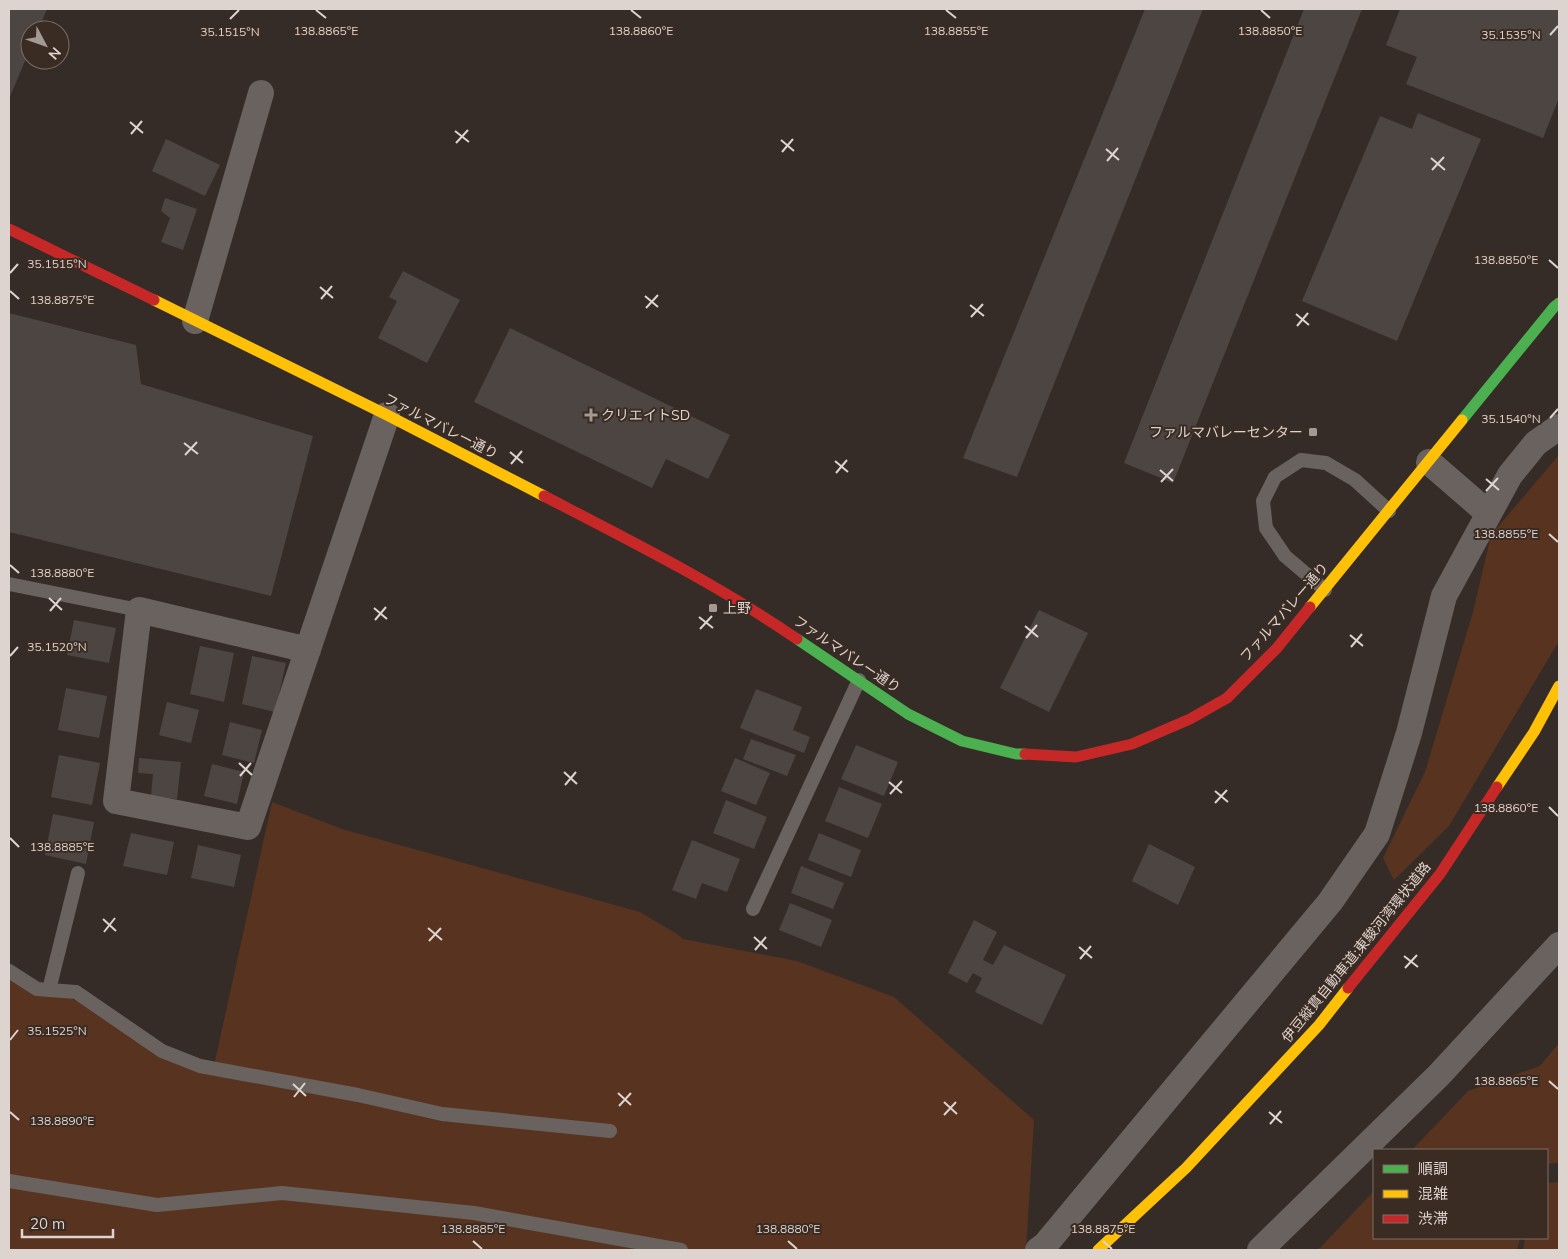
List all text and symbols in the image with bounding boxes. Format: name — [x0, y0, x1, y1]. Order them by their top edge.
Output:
north arrow — [20, 20, 70, 70]
text: 138.8865°E — [294, 23, 358, 38]
text: 138.8860°E — [609, 23, 673, 38]
text: 138.8855°E — [924, 23, 988, 38]
text: 138.8850°E — [1238, 23, 1302, 38]
text: 35.1515°N — [200, 24, 260, 39]
text: 35.1535°N — [1481, 27, 1541, 42]
text: N — [45, 44, 65, 63]
text: 138.8850°E — [1474, 252, 1538, 267]
text: 35.1515°N — [27, 256, 87, 271]
text: 138.8875°E — [30, 292, 94, 307]
street label: ファルマバレー通り — [381, 389, 501, 463]
place label: クリエイトSD — [601, 406, 690, 424]
marker: クリエイトSD — [585, 409, 597, 421]
text: 35.1540°N — [1481, 411, 1541, 426]
place label: ファルマバレーセンター — [1149, 423, 1303, 441]
marker: ファルマバレーセンター — [1307, 426, 1319, 438]
text: 138.8855°E — [1474, 526, 1538, 541]
street label: ファルマバレー通り — [1236, 559, 1332, 665]
text: 138.8880°E — [30, 565, 94, 580]
place label: 上野 — [723, 599, 751, 617]
marker: 上野 — [707, 602, 719, 614]
street label: ファルマバレー通り — [790, 611, 904, 697]
text: 35.1520°N — [27, 639, 87, 654]
text: 138.8860°E — [1474, 800, 1538, 815]
text: 138.8885°E — [30, 839, 94, 854]
street label: 伊豆縦貫自動車道;東駿河湾環状道路 — [1278, 858, 1434, 1046]
text: 35.1525°N — [27, 1023, 87, 1038]
text: 138.8865°E — [1474, 1073, 1538, 1088]
text: 138.8890°E — [30, 1113, 94, 1128]
legend — [1373, 1149, 1548, 1239]
text: 順調 — [1418, 1159, 1448, 1178]
text: 混雑 — [1418, 1184, 1448, 1203]
scale bar — [22, 1206, 114, 1238]
text: 渋滞 — [1418, 1209, 1448, 1228]
text: 20 m — [30, 1214, 65, 1233]
text: 138.8885°E — [441, 1221, 505, 1236]
text: 138.8880°E — [756, 1221, 820, 1236]
text: 138.8875°E — [1071, 1221, 1135, 1236]

